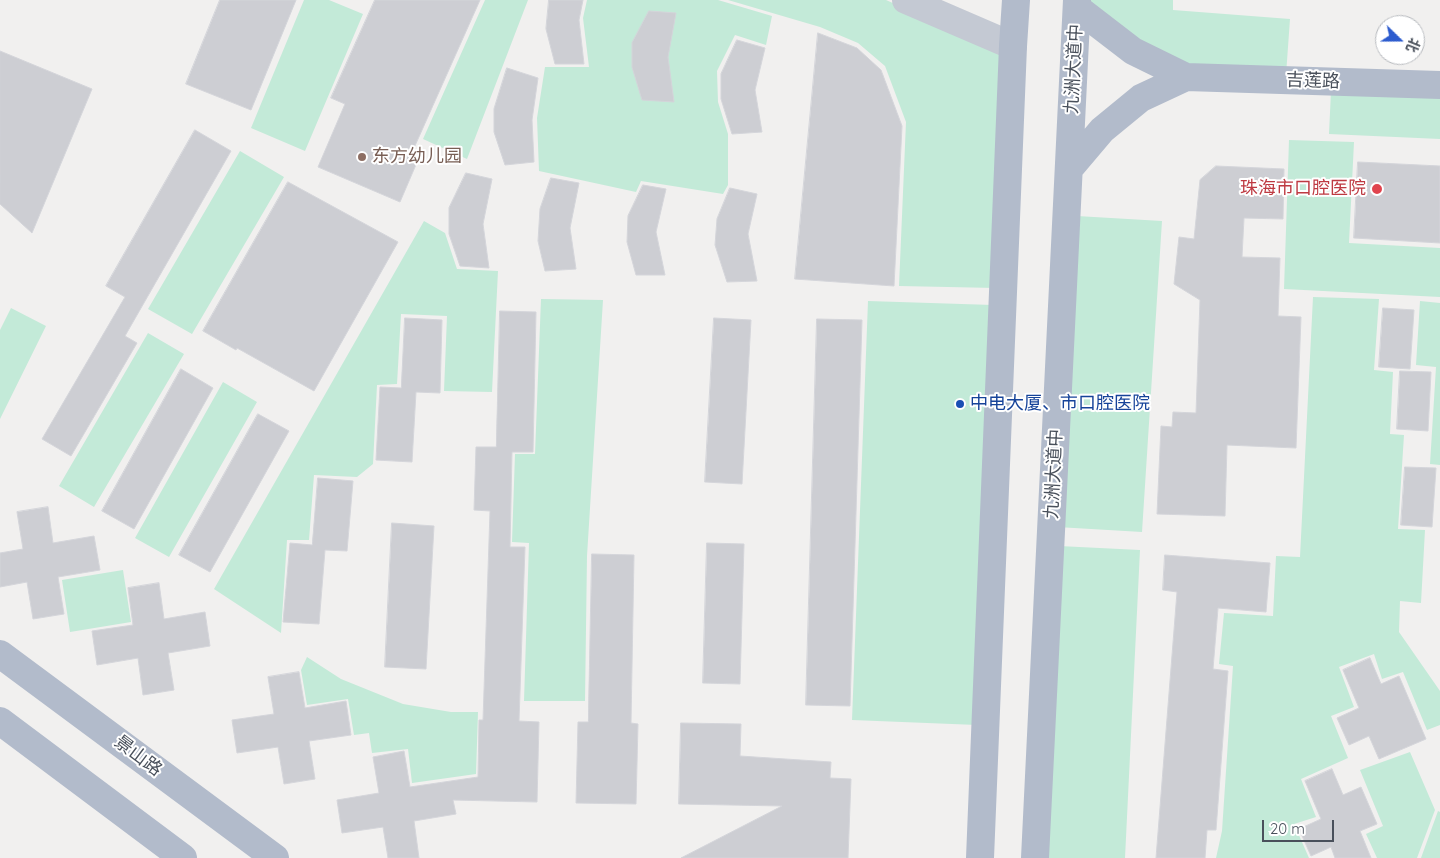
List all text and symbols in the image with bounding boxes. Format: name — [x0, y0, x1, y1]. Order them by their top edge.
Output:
north arrow — [1375, 15, 1425, 65]
street label: 九洲大道中 — [1061, 23, 1087, 115]
text: 北 — [1402, 35, 1424, 55]
street label: 吉莲路 — [1286, 69, 1340, 93]
place label: 东方幼儿园 — [372, 146, 462, 168]
marker: 东方幼儿园 — [356, 151, 368, 163]
place label: 珠海市口腔医院 — [1240, 178, 1366, 200]
marker: 珠海市口腔医院 — [1370, 182, 1384, 196]
place label: 中电大厦、市口腔医院 — [970, 393, 1150, 415]
marker: 中电大厦、市口腔医院 — [954, 398, 966, 410]
street label: 九洲大道中 — [1041, 428, 1067, 520]
street label: 景山路 — [110, 731, 166, 781]
scale bar — [1265, 810, 1338, 842]
text: 20 m — [1270, 819, 1305, 838]

